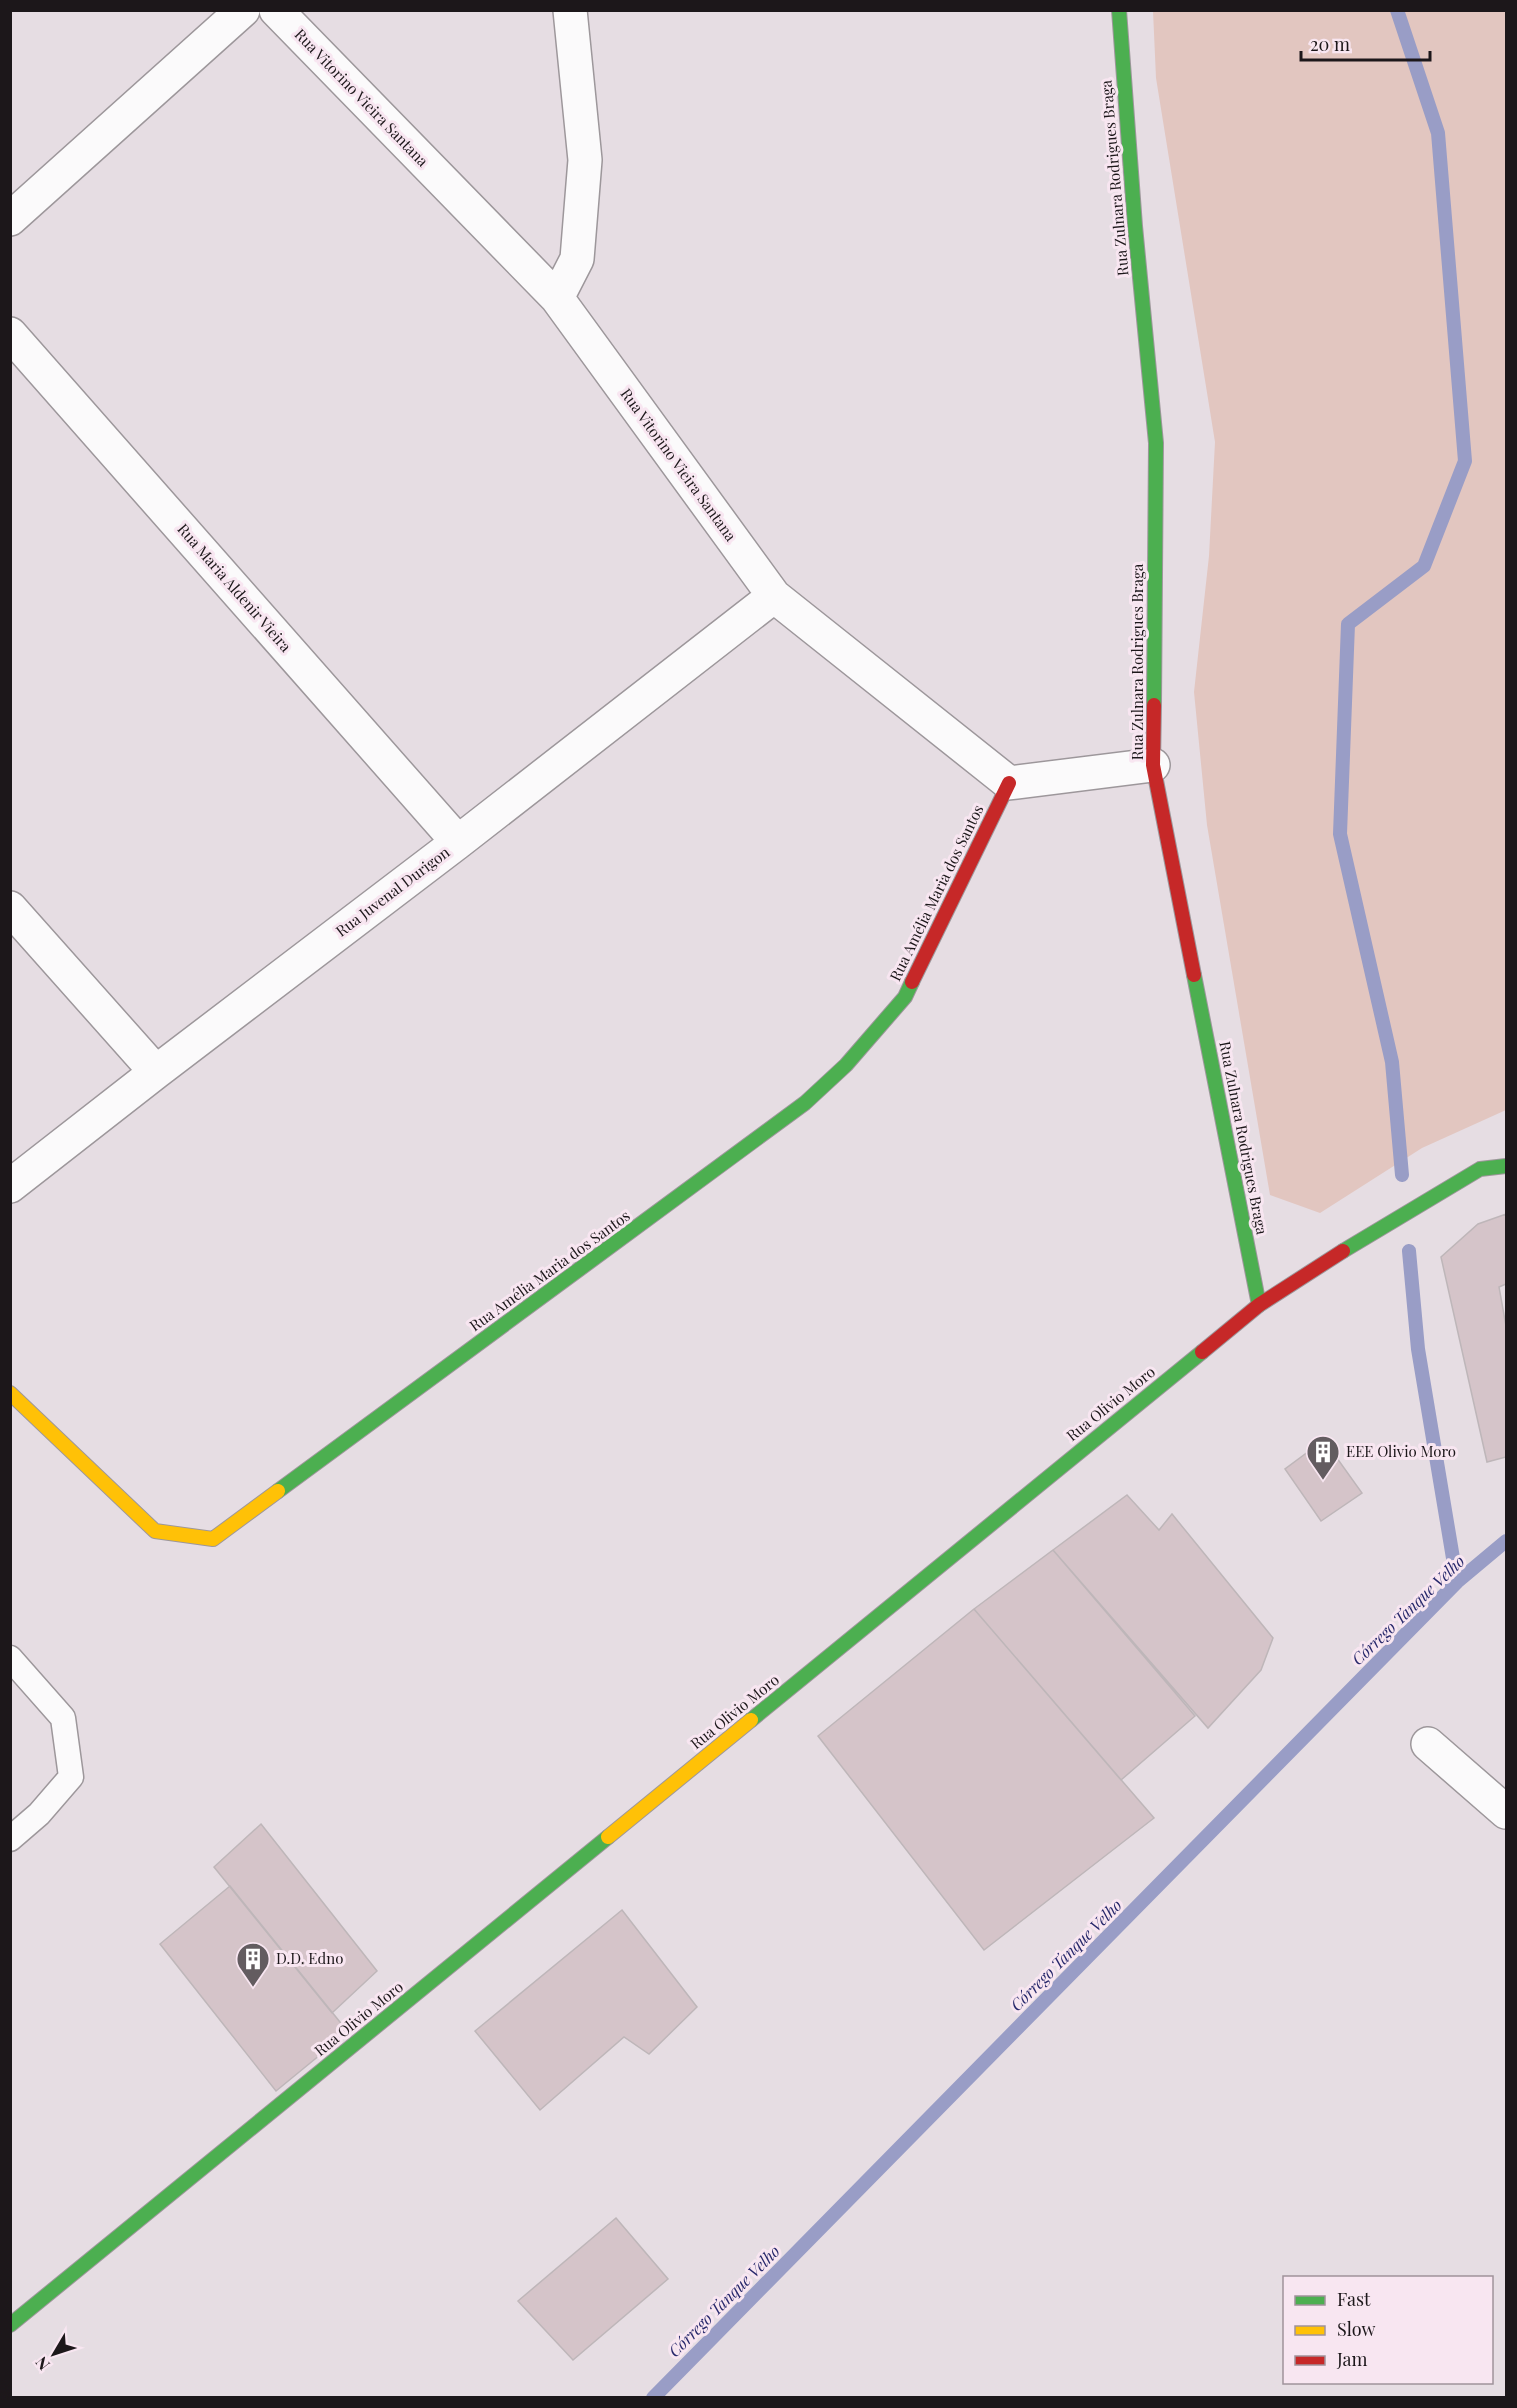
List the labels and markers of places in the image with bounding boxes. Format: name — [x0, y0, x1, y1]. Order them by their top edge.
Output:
building icon: EEE Olivio Moro — [1305, 1434, 1341, 1481]
place label: EEE Olivio Moro — [1346, 1441, 1456, 1461]
building icon: D.D. Edno — [235, 1941, 271, 1988]
place label: D.D. Edno — [276, 1948, 343, 1968]

